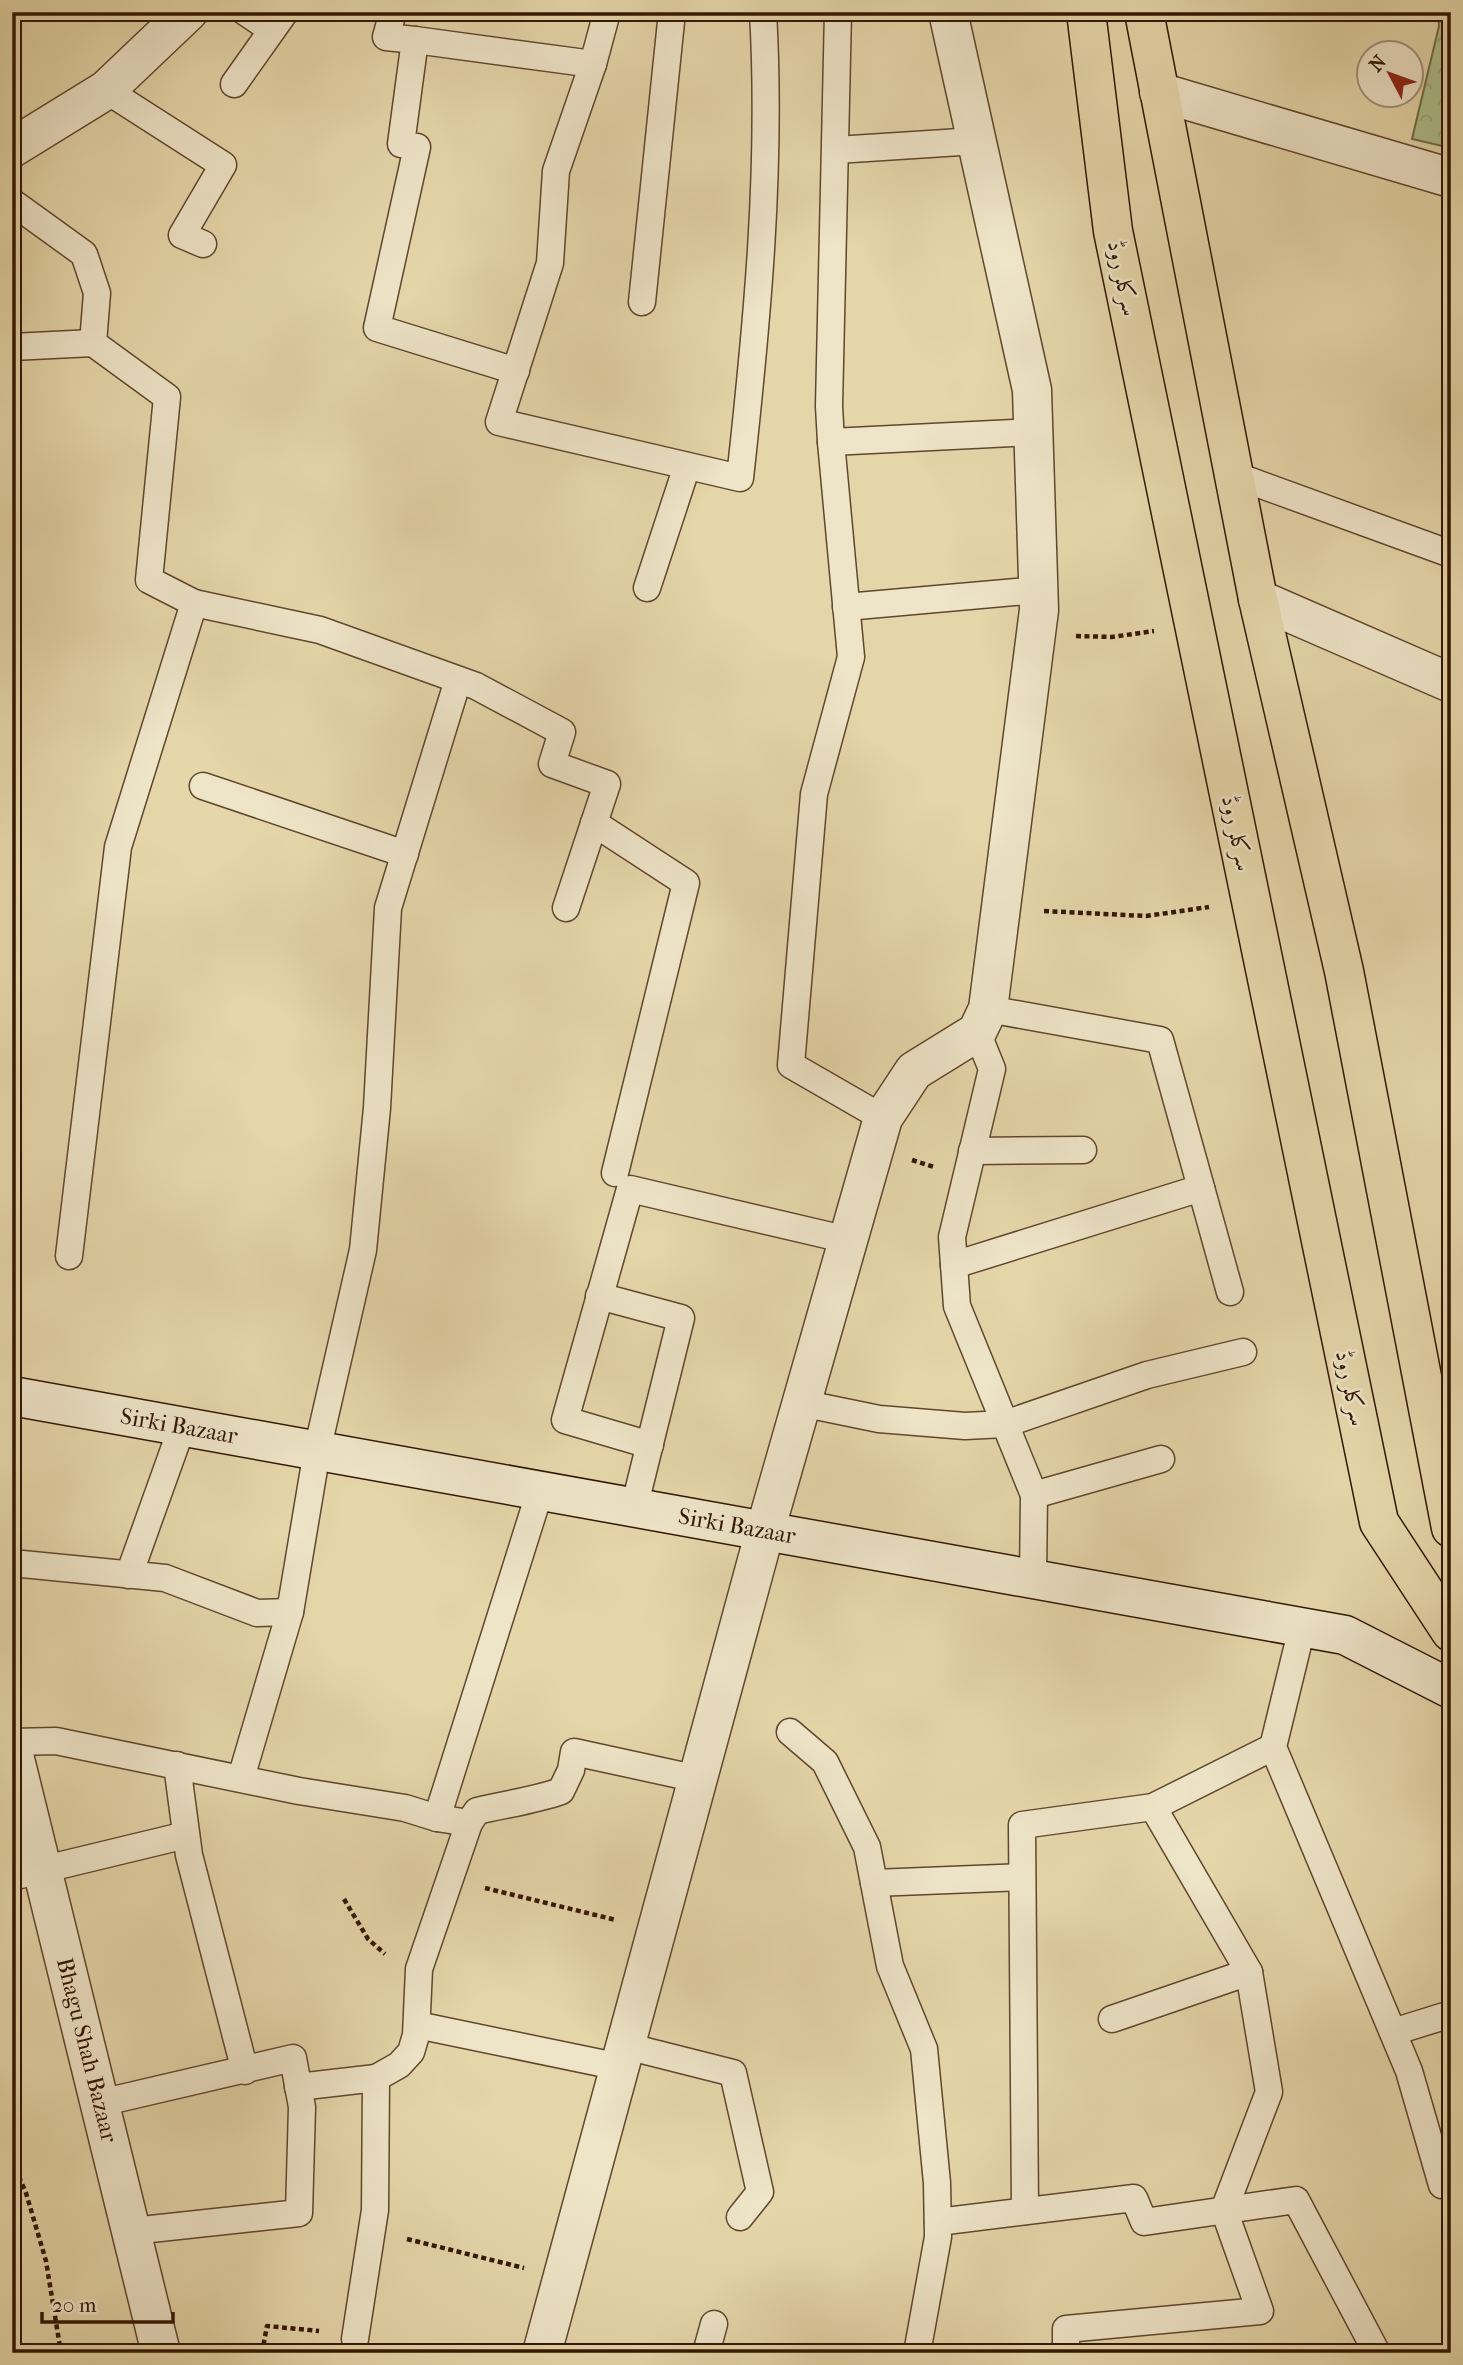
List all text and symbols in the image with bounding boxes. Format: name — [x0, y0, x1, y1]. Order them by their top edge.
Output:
north arrow — [1354, 38, 1424, 108]
text: N — [1365, 50, 1391, 76]
street label: سرکلر روڈ — [1100, 238, 1144, 319]
street label: سرکلر روڈ — [1214, 793, 1258, 874]
street label: سرکلر روڈ — [1328, 1348, 1372, 1429]
street label: Sirki Bazaar — [118, 1402, 240, 1450]
street label: Sirki Bazaar — [676, 1502, 798, 1550]
street label: Bhagu Shah Bazaar — [51, 1955, 123, 2145]
scale bar — [42, 2281, 173, 2325]
text: 20 m — [52, 2293, 97, 2317]

